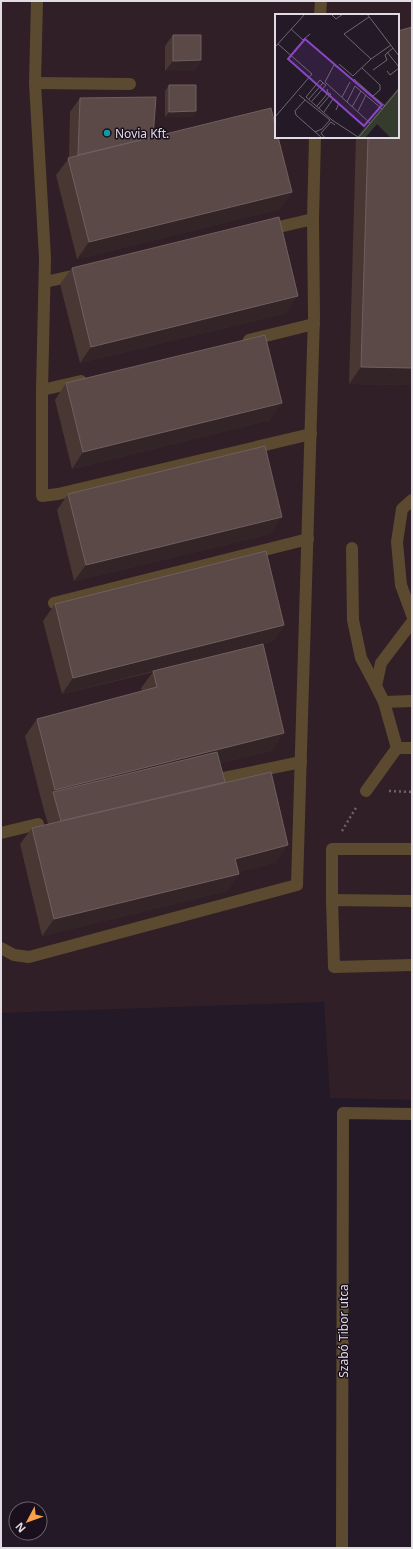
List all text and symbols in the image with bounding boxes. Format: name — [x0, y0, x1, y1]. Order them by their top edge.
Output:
inset map — [275, 14, 399, 138]
place label: Novia Kft. — [115, 125, 169, 142]
marker: Novia Kft. — [102, 128, 112, 138]
street label: Szabó Tibor utca — [335, 1284, 352, 1378]
north arrow — [8, 1501, 48, 1541]
text: N — [11, 1520, 29, 1536]

